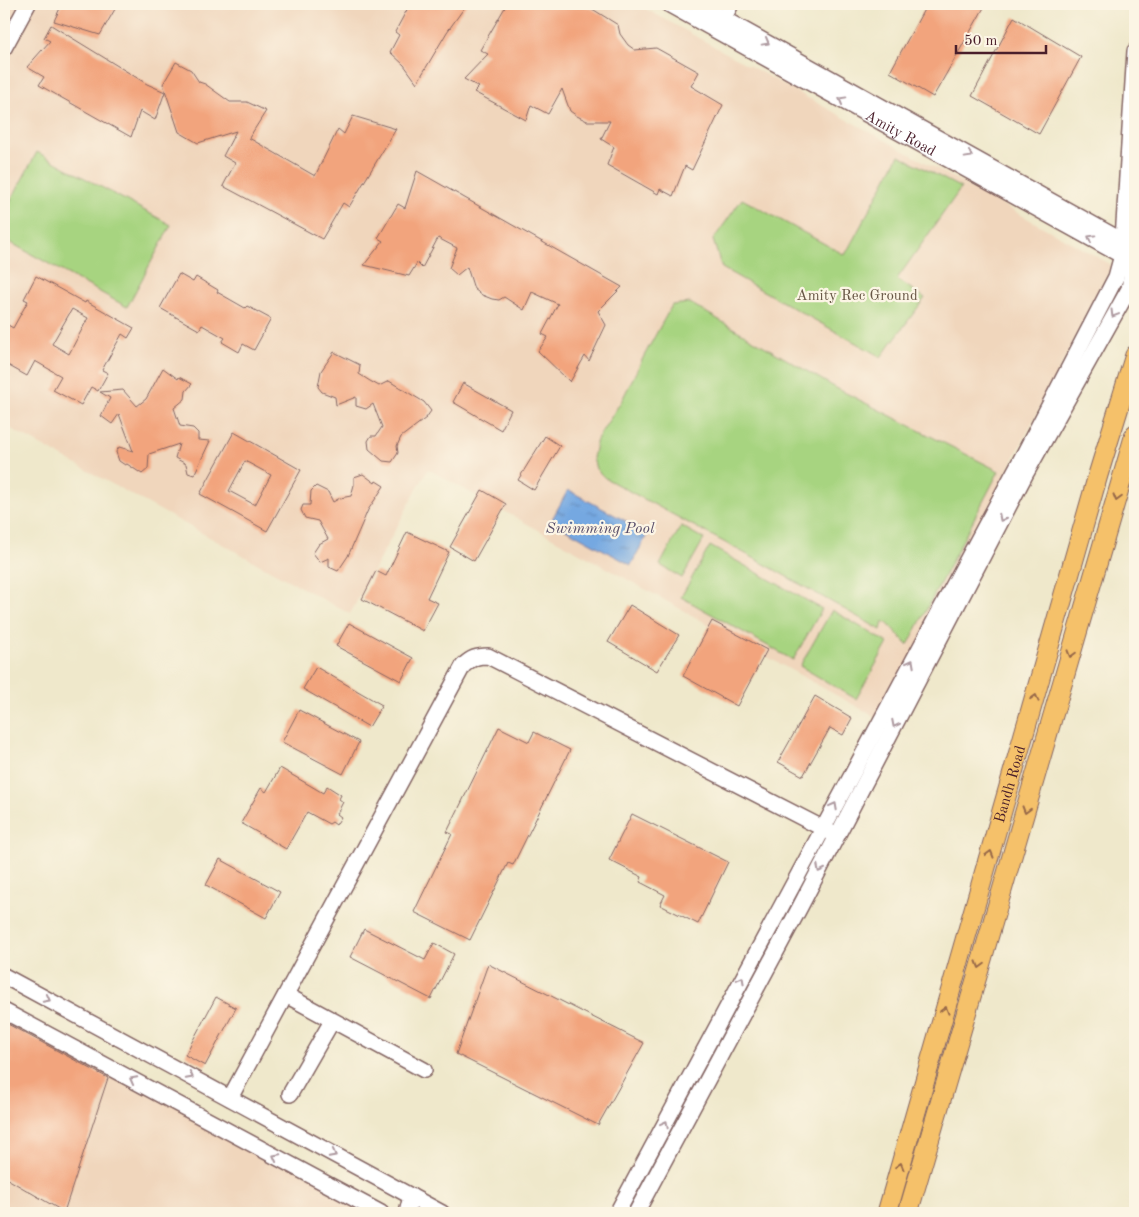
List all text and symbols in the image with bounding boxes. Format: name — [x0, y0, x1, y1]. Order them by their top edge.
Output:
scale bar — [956, 22, 1046, 54]
text: 50 m — [964, 34, 998, 49]
one-way arrow — [760, 36, 769, 46]
one-way arrow — [838, 96, 847, 106]
street label: Amity Road — [862, 109, 938, 160]
one-way arrow — [964, 149, 973, 159]
one-way arrow — [1087, 235, 1096, 245]
park label: Amity Rec Ground — [796, 289, 918, 304]
one-way arrow — [1111, 309, 1121, 318]
one-way arrow — [1112, 493, 1122, 501]
one-way arrow — [998, 513, 1008, 522]
water label: Swimming Pool — [545, 521, 655, 537]
one-way arrow — [1067, 649, 1077, 657]
one-way arrow — [905, 659, 915, 668]
one-way arrow — [1029, 694, 1039, 702]
one-way arrow — [891, 719, 901, 728]
street label: Bandh Road — [993, 744, 1029, 825]
one-way arrow — [828, 803, 838, 812]
one-way arrow — [1021, 805, 1031, 813]
one-way arrow — [984, 850, 995, 858]
one-way arrow — [816, 863, 826, 872]
one-way arrow — [976, 961, 986, 969]
one-way arrow — [735, 977, 745, 986]
one-way arrow — [41, 993, 50, 1003]
one-way arrow — [940, 1007, 950, 1015]
one-way arrow — [184, 1070, 193, 1080]
one-way arrow — [129, 1077, 138, 1087]
one-way arrow — [659, 1120, 669, 1129]
one-way arrow — [327, 1147, 336, 1157]
one-way arrow — [273, 1153, 282, 1163]
one-way arrow — [895, 1163, 905, 1171]

